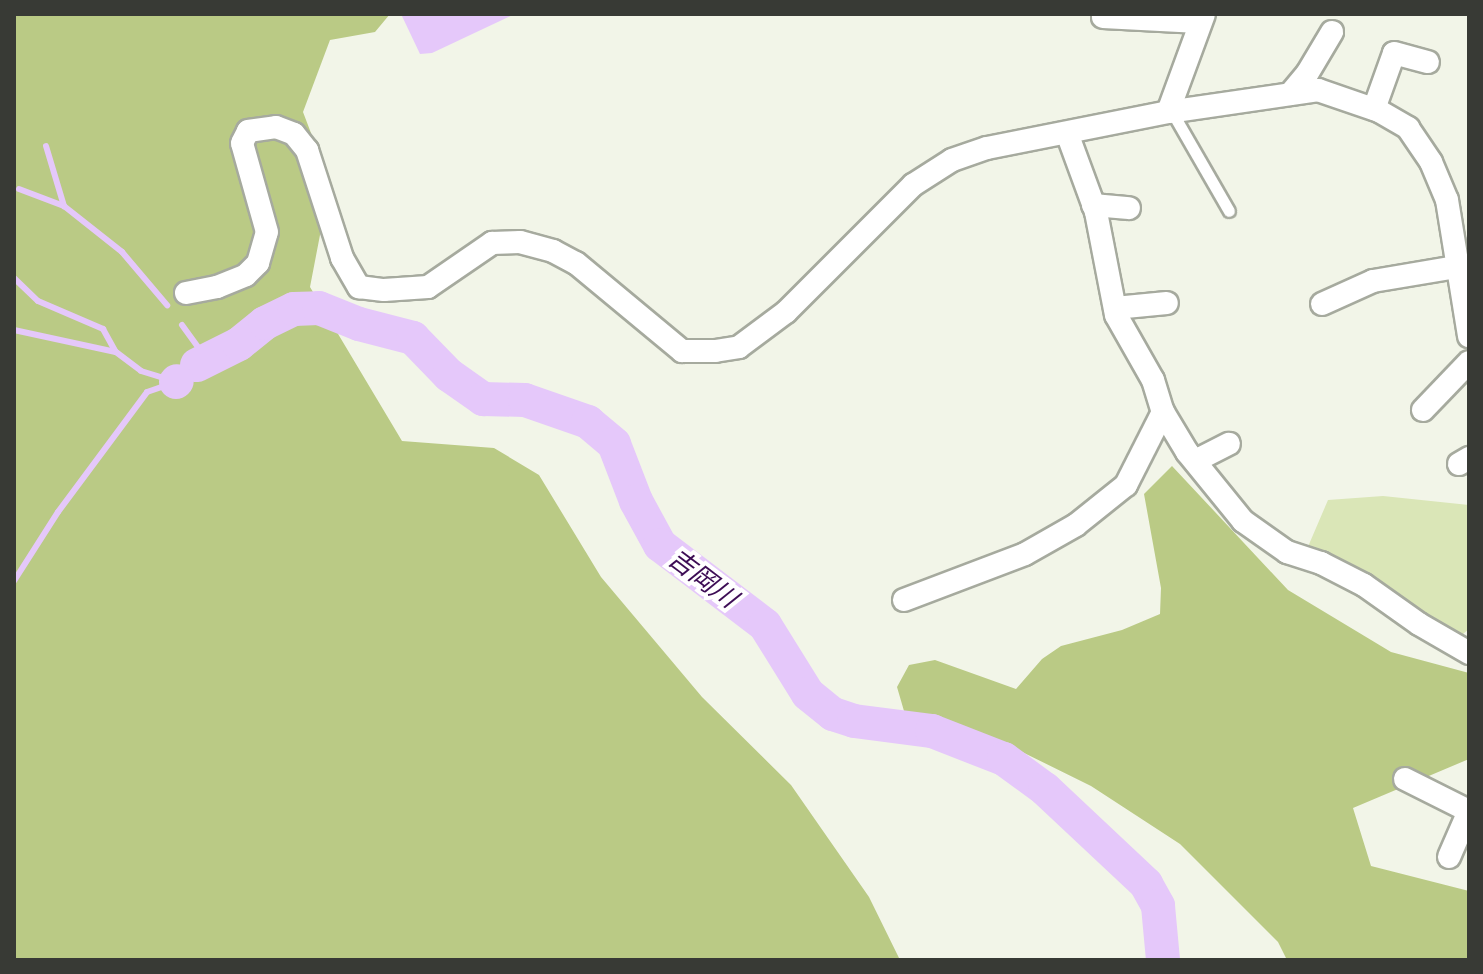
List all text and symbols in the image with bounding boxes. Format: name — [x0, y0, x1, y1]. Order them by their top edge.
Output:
water label: 吉岡川 — [662, 542, 744, 614]

